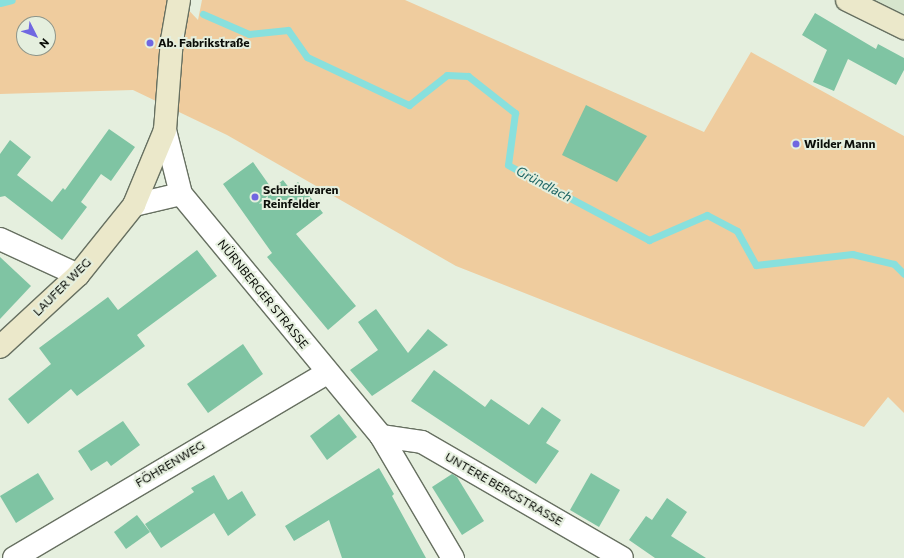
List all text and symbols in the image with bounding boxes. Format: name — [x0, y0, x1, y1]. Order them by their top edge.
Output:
north arrow — [16, 16, 56, 56]
text: N — [37, 36, 52, 51]
place label: Ab. Fabrikstraße — [158, 36, 250, 50]
marker: Ab. Fabrikstraße — [145, 38, 155, 48]
place label: Wilder Mann — [804, 137, 875, 151]
marker: Wilder Mann — [791, 139, 801, 149]
water label: Gründlach — [513, 163, 575, 205]
place label: Schreibwaren Reinfelder — [263, 183, 339, 211]
marker: Schreibwaren Reinfelder — [250, 192, 260, 202]
street label: NÜRNBERGER STRASSE — [215, 237, 311, 351]
street label: LAUFER WEG — [30, 255, 94, 319]
street label: FÖHRENWEG — [133, 438, 207, 490]
street label: UNTERE BERGSTRASSE — [443, 449, 565, 529]

